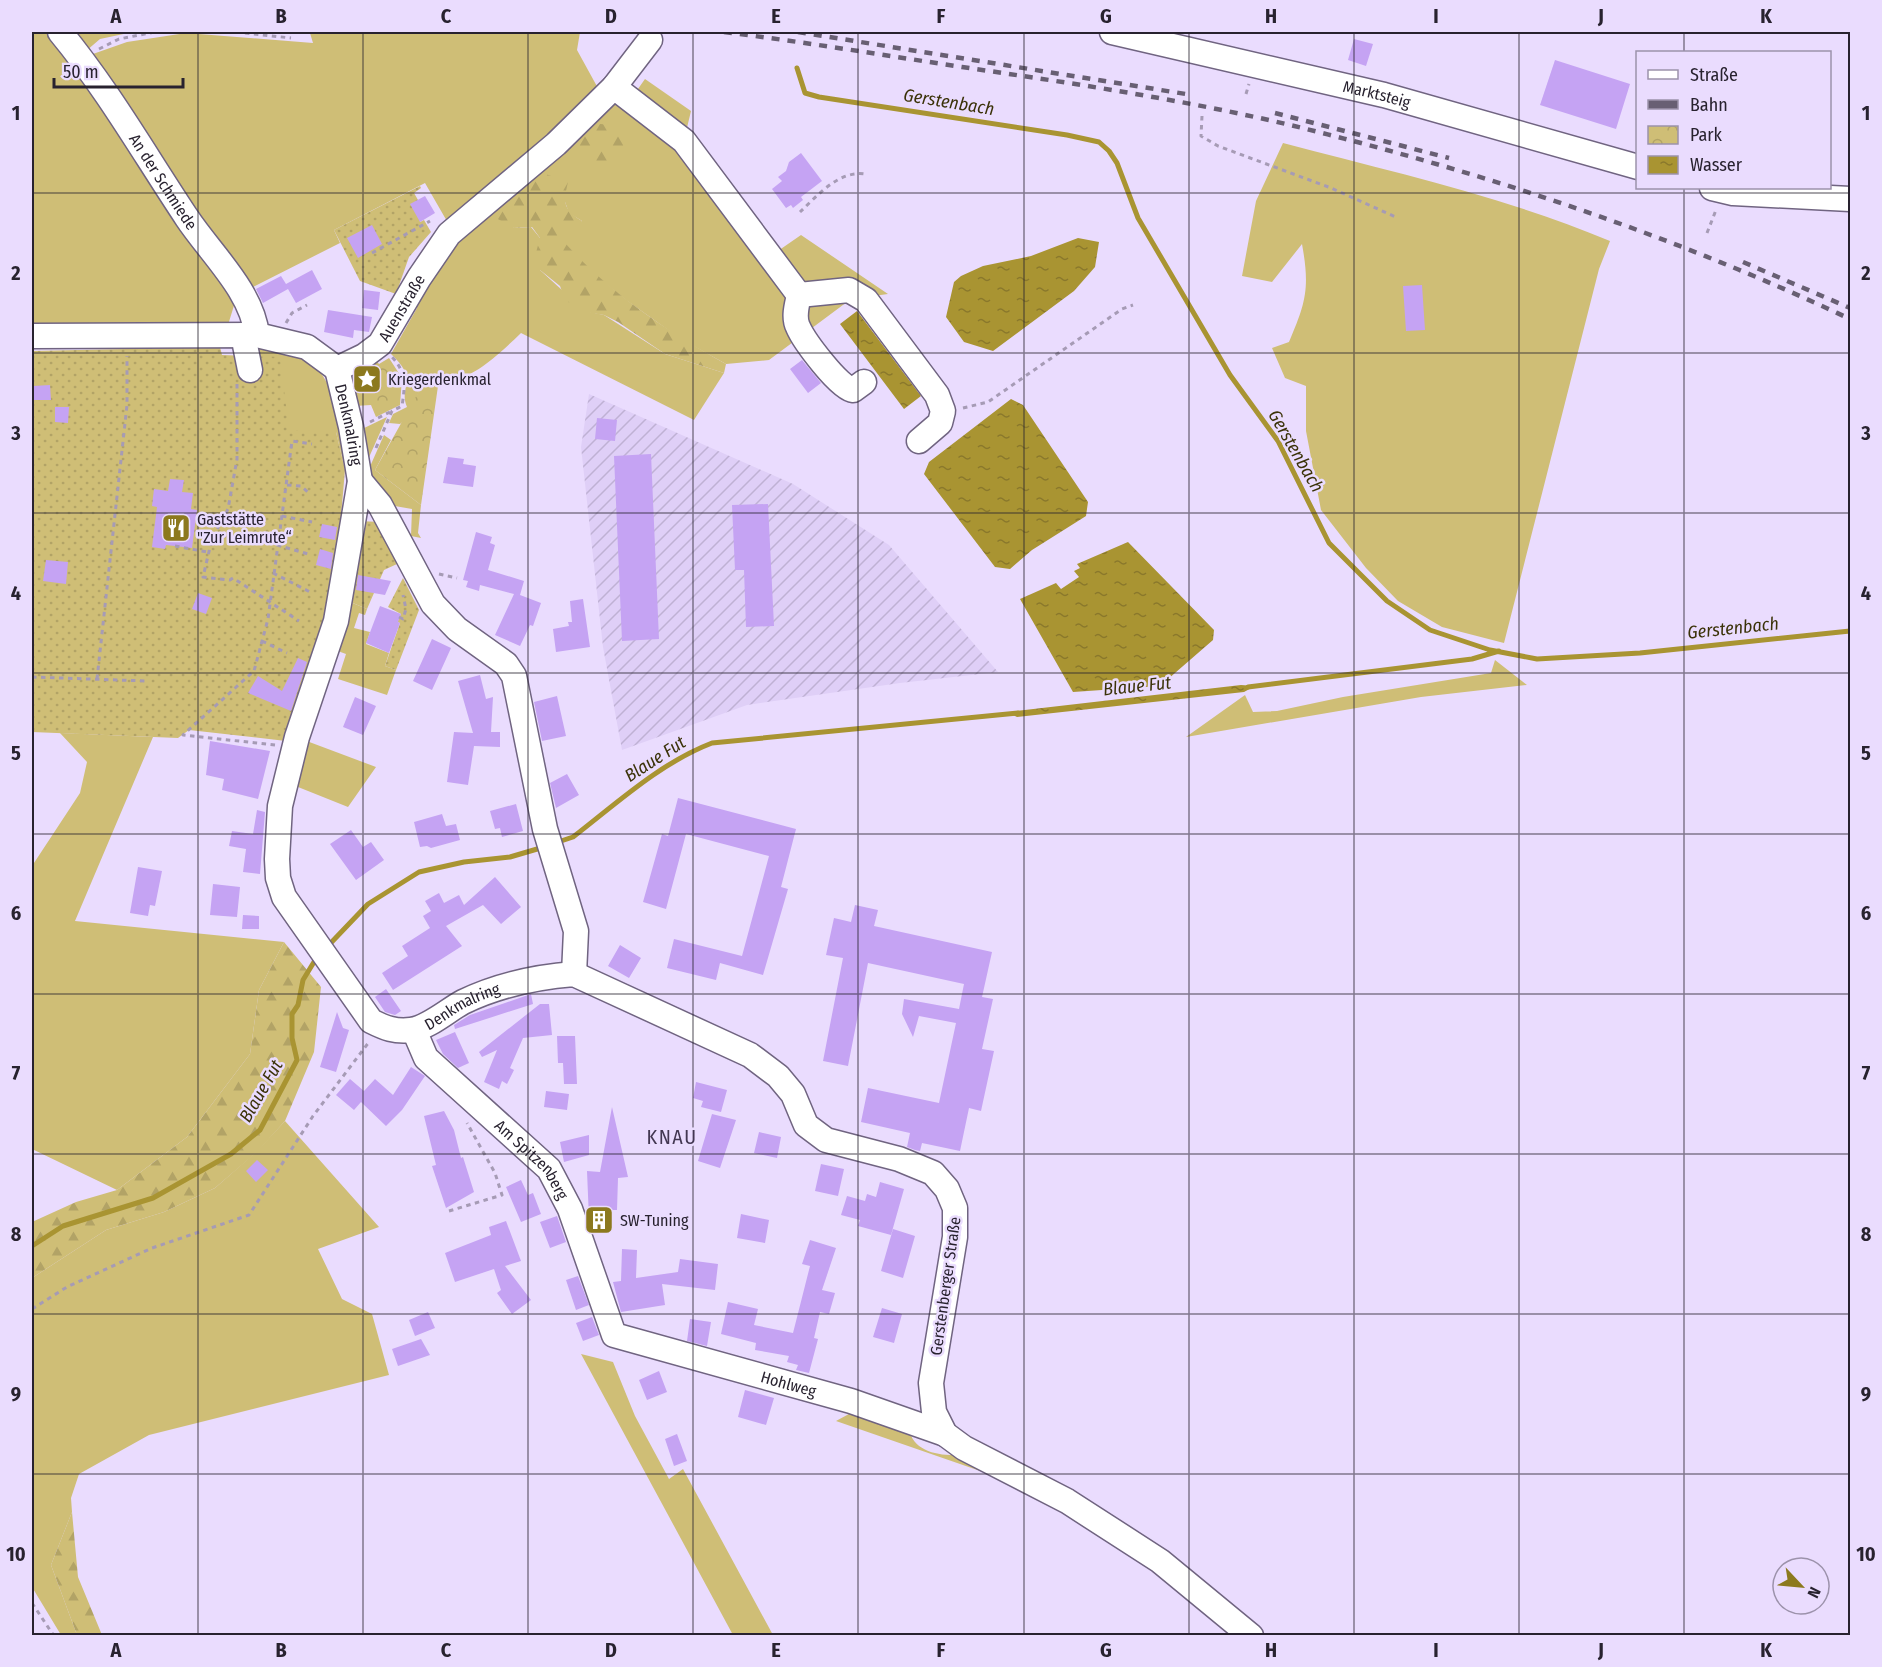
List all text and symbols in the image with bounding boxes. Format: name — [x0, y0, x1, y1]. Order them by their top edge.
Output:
text: A — [110, 4, 123, 28]
text: B — [275, 4, 287, 28]
text: C — [441, 4, 452, 28]
text: D — [605, 4, 617, 28]
text: E — [771, 4, 781, 28]
text: F — [937, 4, 946, 28]
text: G — [1100, 4, 1112, 28]
text: H — [1265, 4, 1277, 28]
text: I — [1433, 4, 1439, 28]
text: J — [1597, 4, 1604, 28]
text: K — [1760, 4, 1772, 28]
scale bar — [54, 51, 183, 89]
legend — [1636, 51, 1831, 189]
text: 50 m — [63, 61, 99, 83]
text: Straße — [1690, 64, 1738, 86]
street label: Marktsteig — [1341, 77, 1413, 112]
water label: Gerstenbach — [902, 84, 996, 120]
text: Bahn — [1690, 94, 1728, 116]
text: 1 — [12, 101, 20, 125]
text: 1 — [1862, 101, 1870, 125]
text: Park — [1690, 124, 1723, 146]
street label: An der Schmiede — [125, 130, 201, 234]
text: Wasser — [1690, 154, 1743, 176]
text: 2 — [10, 261, 21, 285]
text: 2 — [1860, 261, 1871, 285]
street label: Auenstraße — [375, 271, 429, 345]
place icon: Kriegerdenkmal — [351, 363, 383, 395]
place label: Kriegerdenkmal — [388, 370, 491, 389]
street label: Denkmalring — [331, 382, 366, 467]
water label: Gerstenbach — [1264, 406, 1328, 496]
text: 3 — [10, 421, 21, 445]
text: 3 — [1860, 421, 1871, 445]
place label: Gaststätte "Zur Leimrute“ — [197, 510, 292, 547]
restaurant icon: Gaststätte "Zur Leimrute“ — [160, 512, 192, 544]
text: 4 — [11, 581, 21, 605]
text: 4 — [1861, 581, 1871, 605]
water label: Gerstenbach — [1686, 612, 1780, 644]
water label: Blaue Fut — [1102, 671, 1172, 701]
water label: Blaue Fut — [620, 731, 690, 787]
text: 5 — [11, 741, 21, 765]
text: 5 — [1861, 741, 1871, 765]
text: 6 — [11, 901, 21, 925]
text: 6 — [1861, 901, 1871, 925]
street label: Denkmalring — [421, 979, 503, 1034]
water label: Blaue Fut — [234, 1056, 288, 1126]
text: 7 — [12, 1061, 21, 1085]
text: 7 — [1862, 1061, 1871, 1085]
street label: Am Spitzenberg — [491, 1116, 572, 1203]
district label: KNAU — [647, 1125, 697, 1149]
building icon: SW-Tuning — [583, 1204, 615, 1236]
place label: SW-Tuning — [620, 1211, 689, 1230]
street label: Gerstenberger Straße — [926, 1216, 965, 1356]
text: 8 — [11, 1222, 22, 1246]
text: 8 — [1861, 1222, 1872, 1246]
street label: Hohlweg — [759, 1367, 819, 1401]
text: 9 — [11, 1382, 21, 1406]
text: 9 — [1861, 1382, 1871, 1406]
text: 10 — [6, 1542, 26, 1566]
text: 10 — [1856, 1542, 1876, 1566]
north arrow — [1771, 1556, 1831, 1616]
text: N — [1803, 1584, 1825, 1601]
text: A — [110, 1638, 123, 1662]
text: B — [275, 1638, 287, 1662]
text: C — [441, 1638, 452, 1662]
text: D — [605, 1638, 617, 1662]
text: E — [771, 1638, 781, 1662]
text: F — [937, 1638, 946, 1662]
text: G — [1100, 1638, 1112, 1662]
text: H — [1265, 1638, 1277, 1662]
text: I — [1433, 1638, 1439, 1662]
text: J — [1597, 1638, 1604, 1662]
text: K — [1760, 1638, 1772, 1662]

